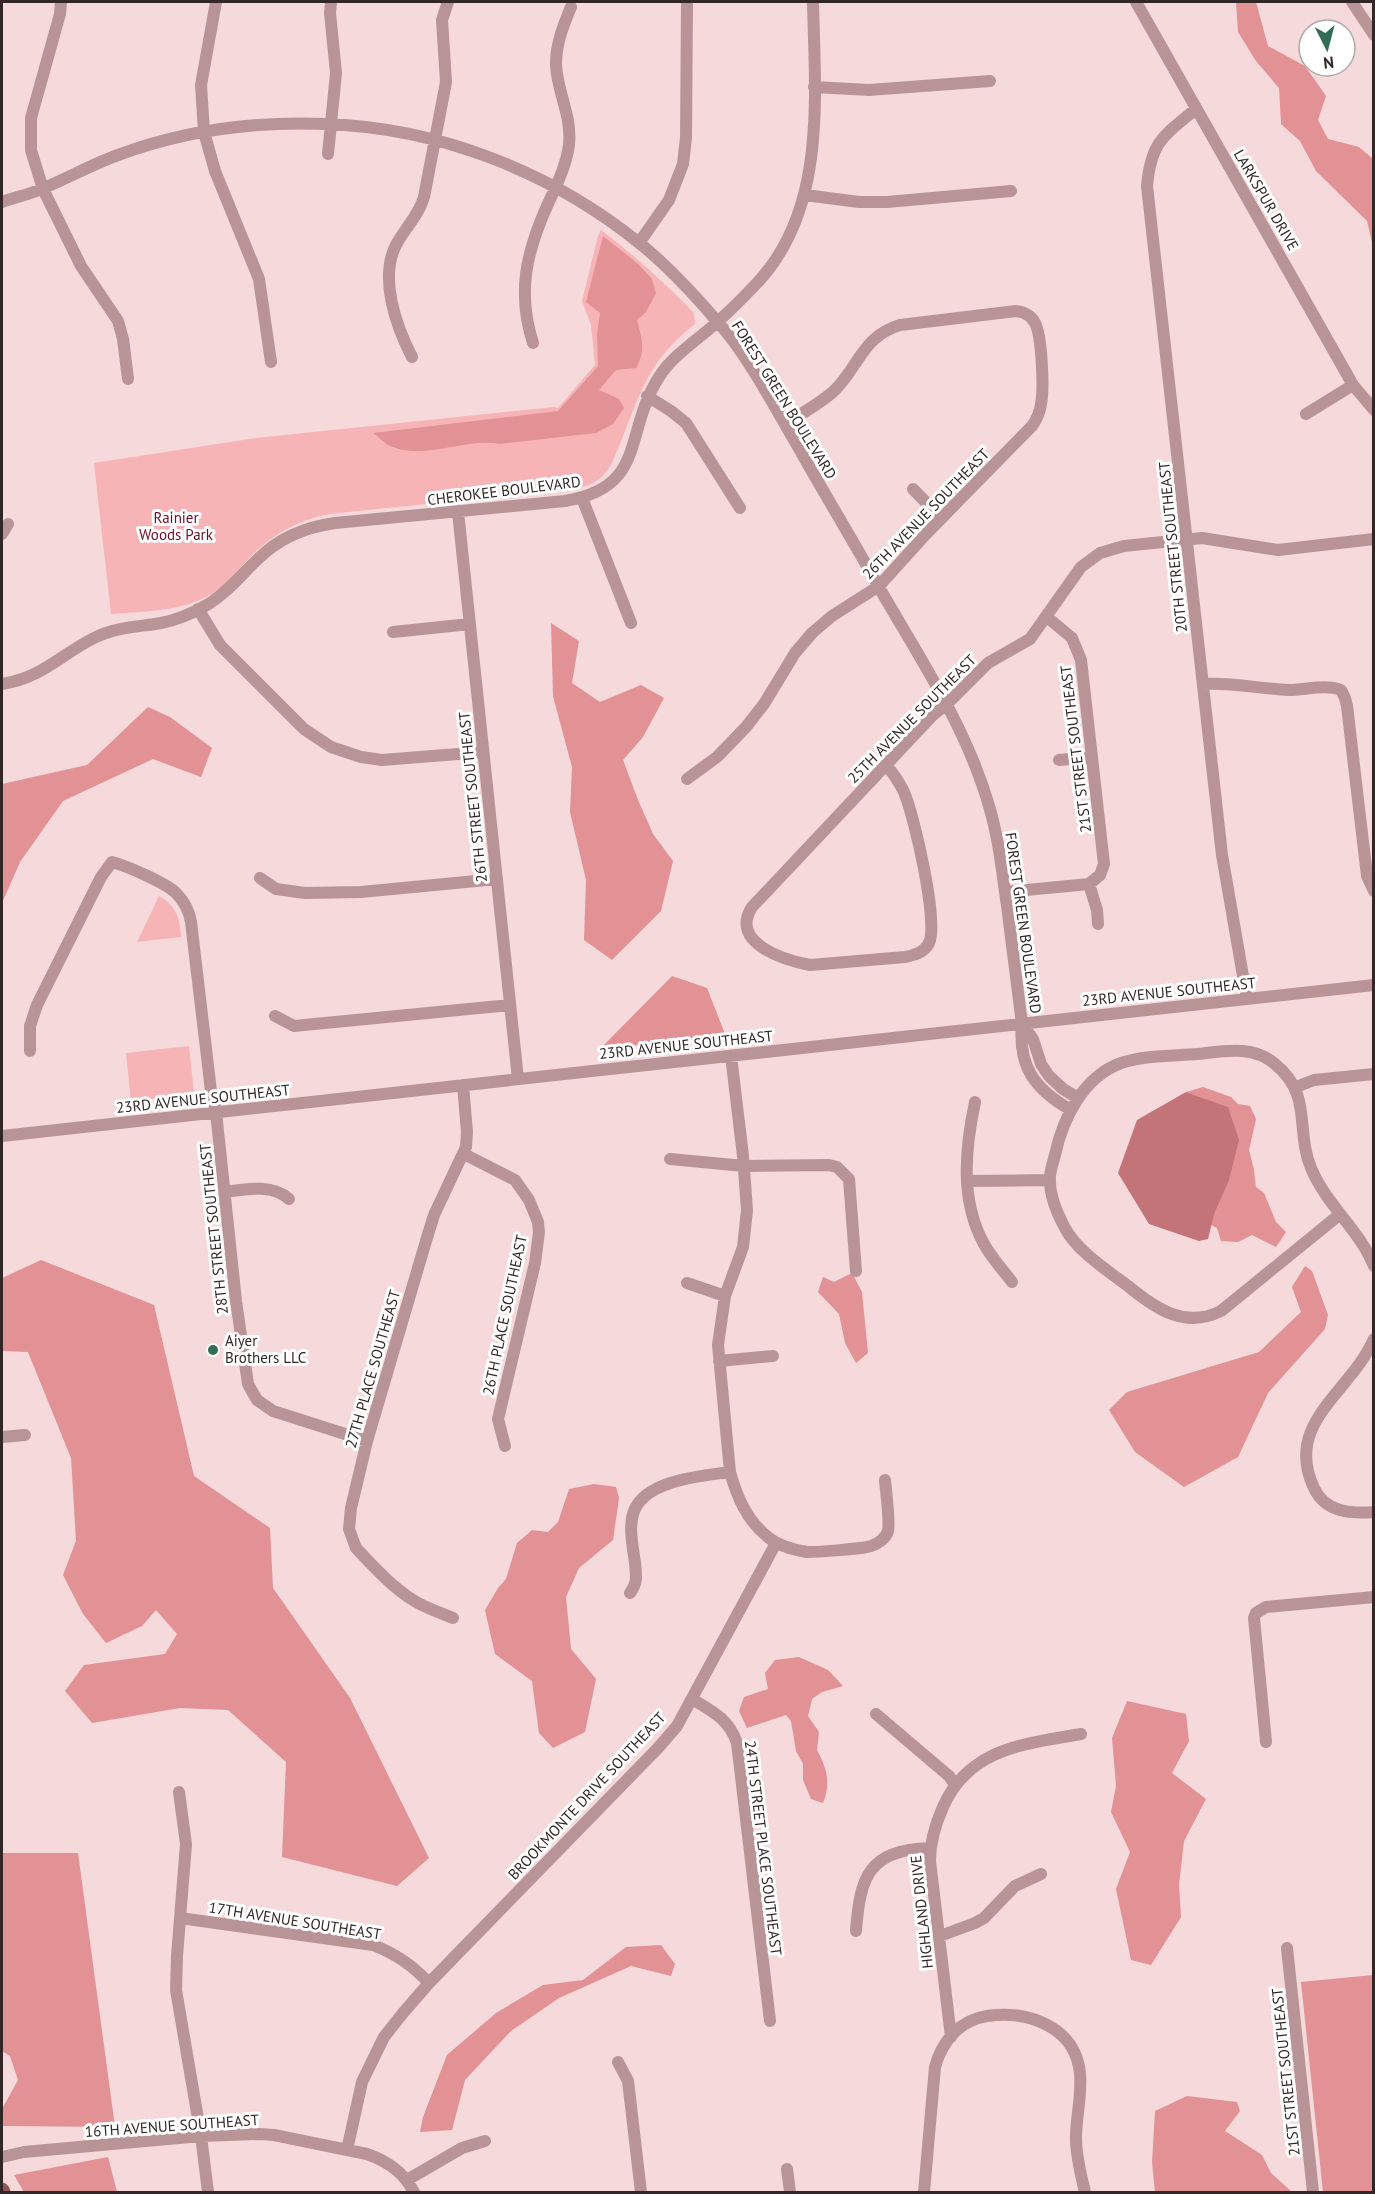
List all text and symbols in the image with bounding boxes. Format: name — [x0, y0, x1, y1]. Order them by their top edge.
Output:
north arrow — [1297, 18, 1357, 78]
text: N — [1322, 52, 1335, 73]
street label: LARKSPUR DRIVE — [1230, 146, 1303, 254]
street label: FOREST GREEN BOULEVARD — [728, 317, 841, 482]
street label: 26TH AVENUE SOUTHEAST — [858, 444, 994, 583]
street label: 20TH STREET SOUTHEAST — [1154, 460, 1191, 633]
street label: CHEROKEE BOULEVARD — [426, 472, 582, 509]
park label: Rainier Woods Park — [139, 508, 214, 544]
street label: 25TH AVENUE SOUTHEAST — [843, 650, 980, 787]
street label: 21ST STREET SOUTHEAST — [1056, 664, 1095, 834]
street label: 26TH STREET SOUTHEAST — [454, 710, 491, 883]
street label: FOREST GREEN BOULEVARD — [1001, 831, 1046, 1015]
street label: 23RD AVENUE SOUTHEAST — [1081, 973, 1257, 1010]
street label: 23RD AVENUE SOUTHEAST — [598, 1026, 774, 1063]
street label: 23RD AVENUE SOUTHEAST — [115, 1080, 291, 1117]
street label: 28TH STREET SOUTHEAST — [195, 1142, 232, 1315]
street label: 26TH PLACE SOUTHEAST — [478, 1232, 531, 1397]
street label: 27TH PLACE SOUTHEAST — [341, 1287, 404, 1450]
place label: Aiyer Brothers LLC — [225, 1331, 306, 1367]
marker: Aiyer Brothers LLC — [206, 1343, 220, 1357]
street label: BROOKMONTE DRIVE SOUTHEAST — [504, 1707, 670, 1883]
street label: 24TH STREET PLACE SOUTHEAST — [741, 1739, 786, 1957]
street label: HIGHLAND DRIVE — [906, 1854, 937, 1970]
street label: 17TH AVENUE SOUTHEAST — [207, 1897, 383, 1944]
street label: 21ST STREET SOUTHEAST — [1267, 1987, 1304, 2157]
street label: 16TH AVENUE SOUTHEAST — [84, 2110, 260, 2141]

